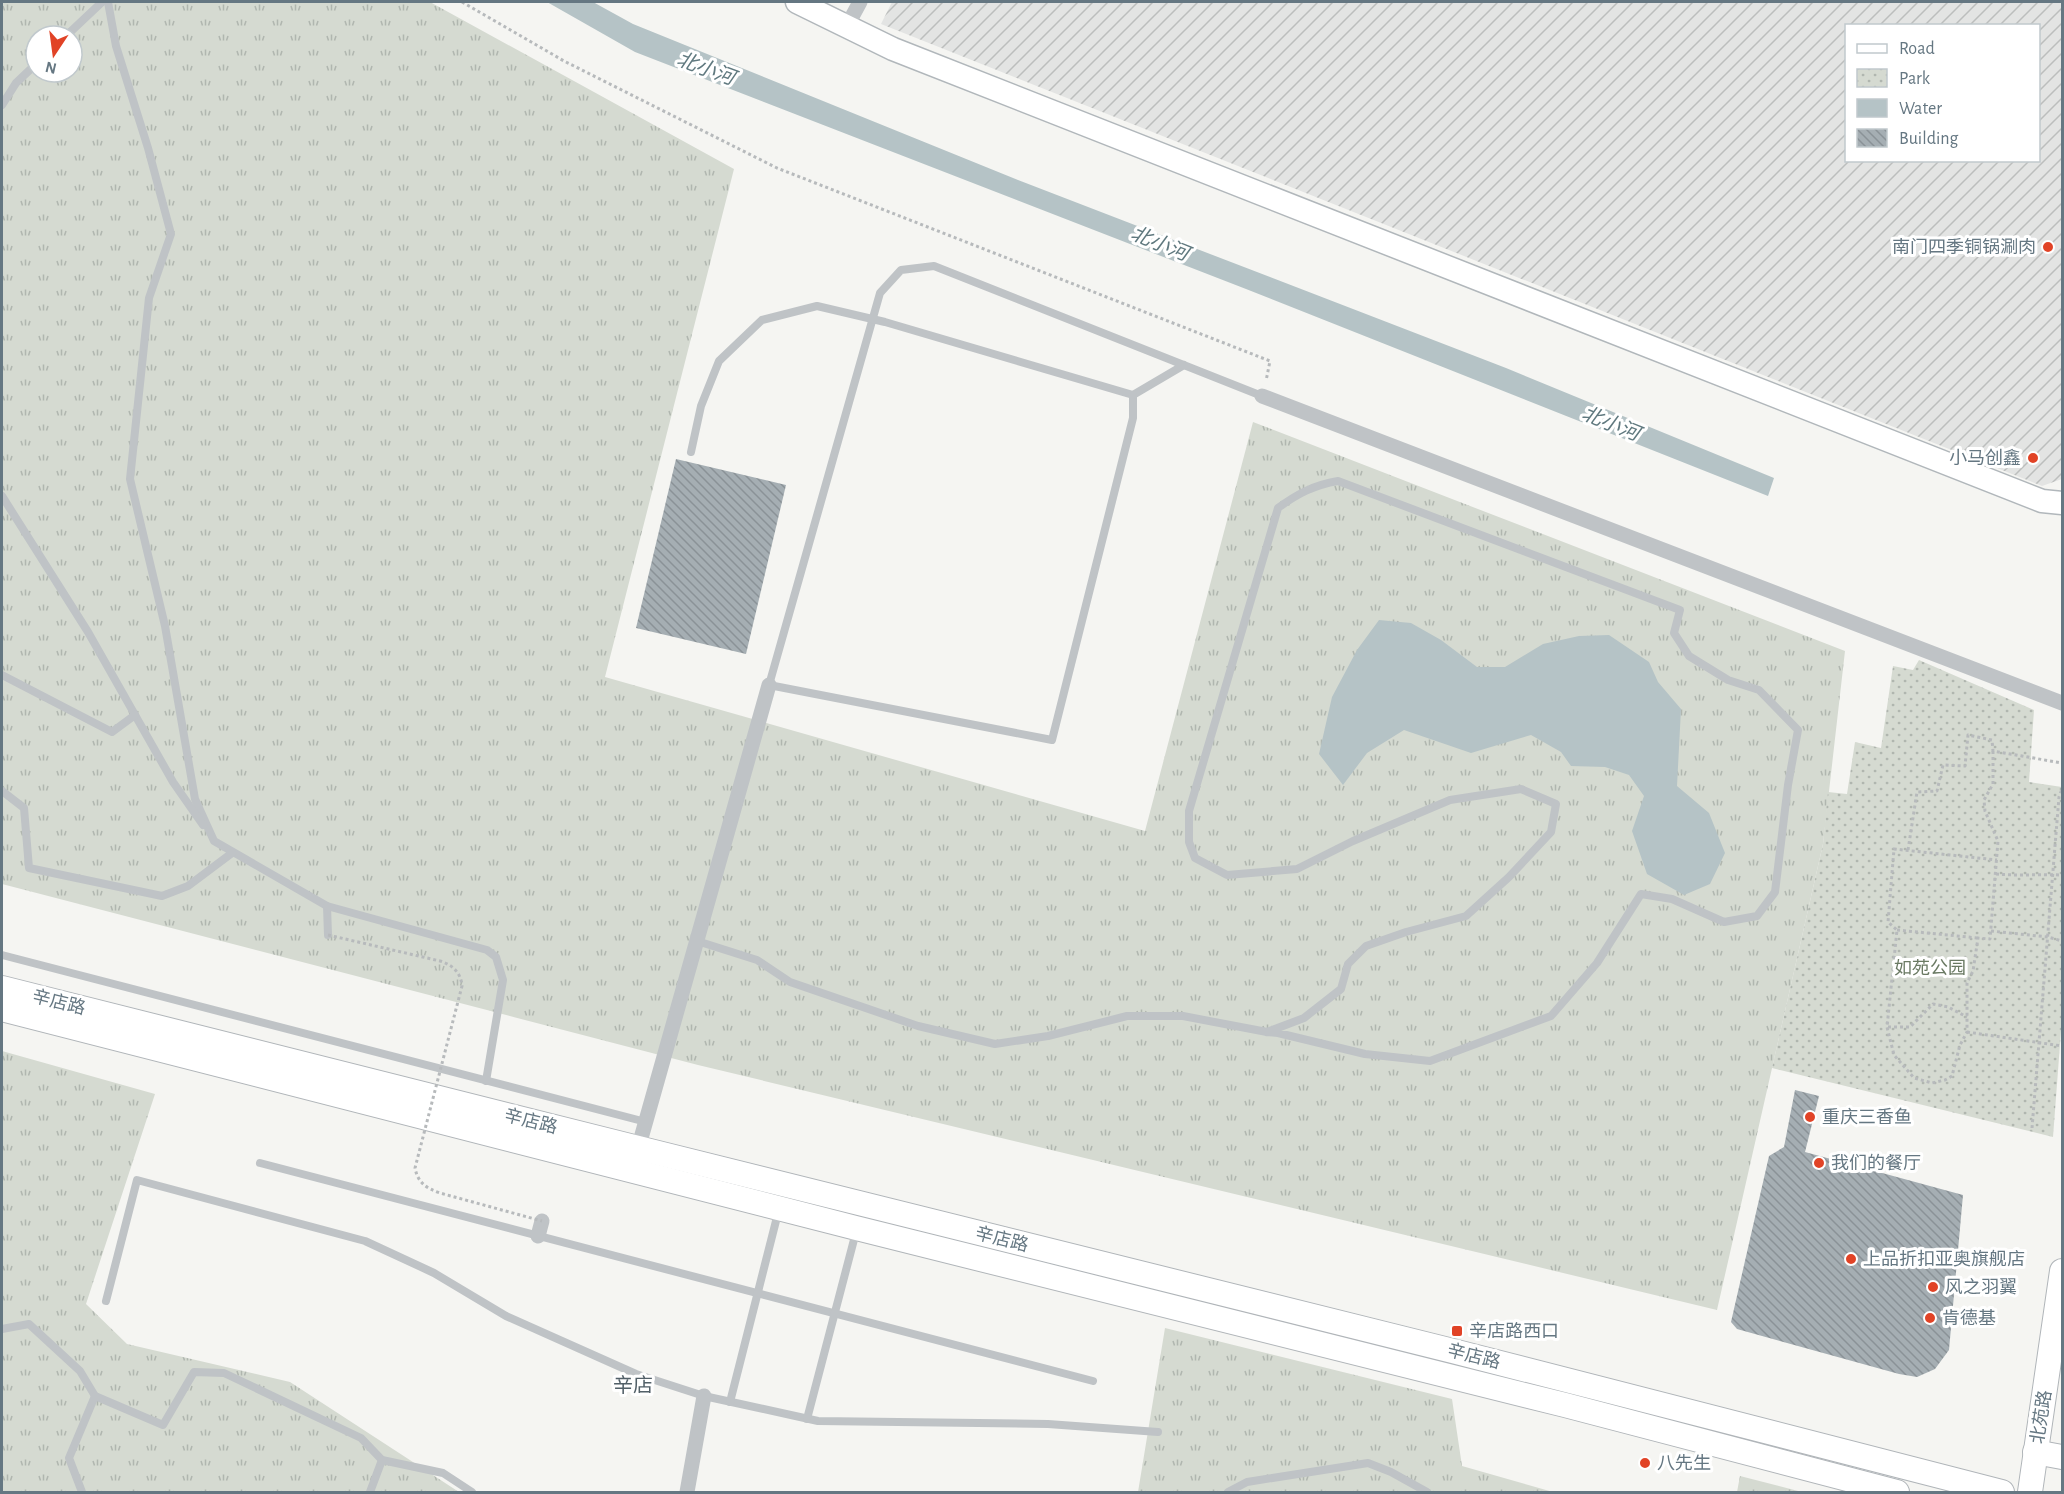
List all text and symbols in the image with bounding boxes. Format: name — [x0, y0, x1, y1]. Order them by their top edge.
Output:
north arrow — [24, 24, 84, 84]
legend — [1845, 24, 2040, 162]
text: Road — [1899, 40, 1935, 58]
water label: 北小河 — [674, 48, 741, 90]
text: N — [44, 59, 58, 77]
text: Park — [1899, 70, 1931, 88]
text: Water — [1899, 100, 1942, 118]
text: Building — [1899, 130, 1959, 148]
water label: 北小河 — [1128, 222, 1195, 266]
place label: 南门四季铜锅涮肉 — [1892, 237, 2036, 257]
marker: 南门四季铜锅涮肉 — [2041, 240, 2055, 254]
water label: 北小河 — [1579, 402, 1646, 446]
place label: 小马创鑫 — [1949, 448, 2021, 468]
marker: 小马创鑫 — [2026, 451, 2040, 465]
park label: 如苑公园 — [1894, 959, 1966, 978]
street label: 辛店路 — [30, 986, 88, 1018]
street label: 辛店路 — [502, 1105, 560, 1137]
place label: 重庆三香鱼 — [1822, 1107, 1912, 1127]
marker: 重庆三香鱼 — [1803, 1110, 1817, 1124]
place label: 我们的餐厅 — [1831, 1153, 1921, 1173]
marker: 我们的餐厅 — [1812, 1156, 1826, 1170]
street label: 辛店路 — [973, 1223, 1031, 1255]
place label: 上品折扣亚奥旗舰店 — [1863, 1249, 2025, 1269]
marker: 上品折扣亚奥旗舰店 — [1844, 1252, 1858, 1266]
place label: 风之羽翼 — [1945, 1277, 2017, 1297]
marker: 风之羽翼 — [1926, 1280, 1940, 1294]
place label: 肯德基 — [1942, 1308, 1996, 1328]
marker: 肯德基 — [1923, 1311, 1937, 1325]
place label: 辛店路西口 — [1469, 1321, 1559, 1341]
marker: 辛店路西口 — [1450, 1324, 1464, 1338]
street label: 辛店路 — [1445, 1340, 1503, 1372]
district label: 辛店 — [613, 1375, 653, 1396]
street label: 北苑路 — [2027, 1389, 2055, 1445]
place label: 八先生 — [1657, 1453, 1711, 1473]
marker: 八先生 — [1638, 1456, 1652, 1470]

